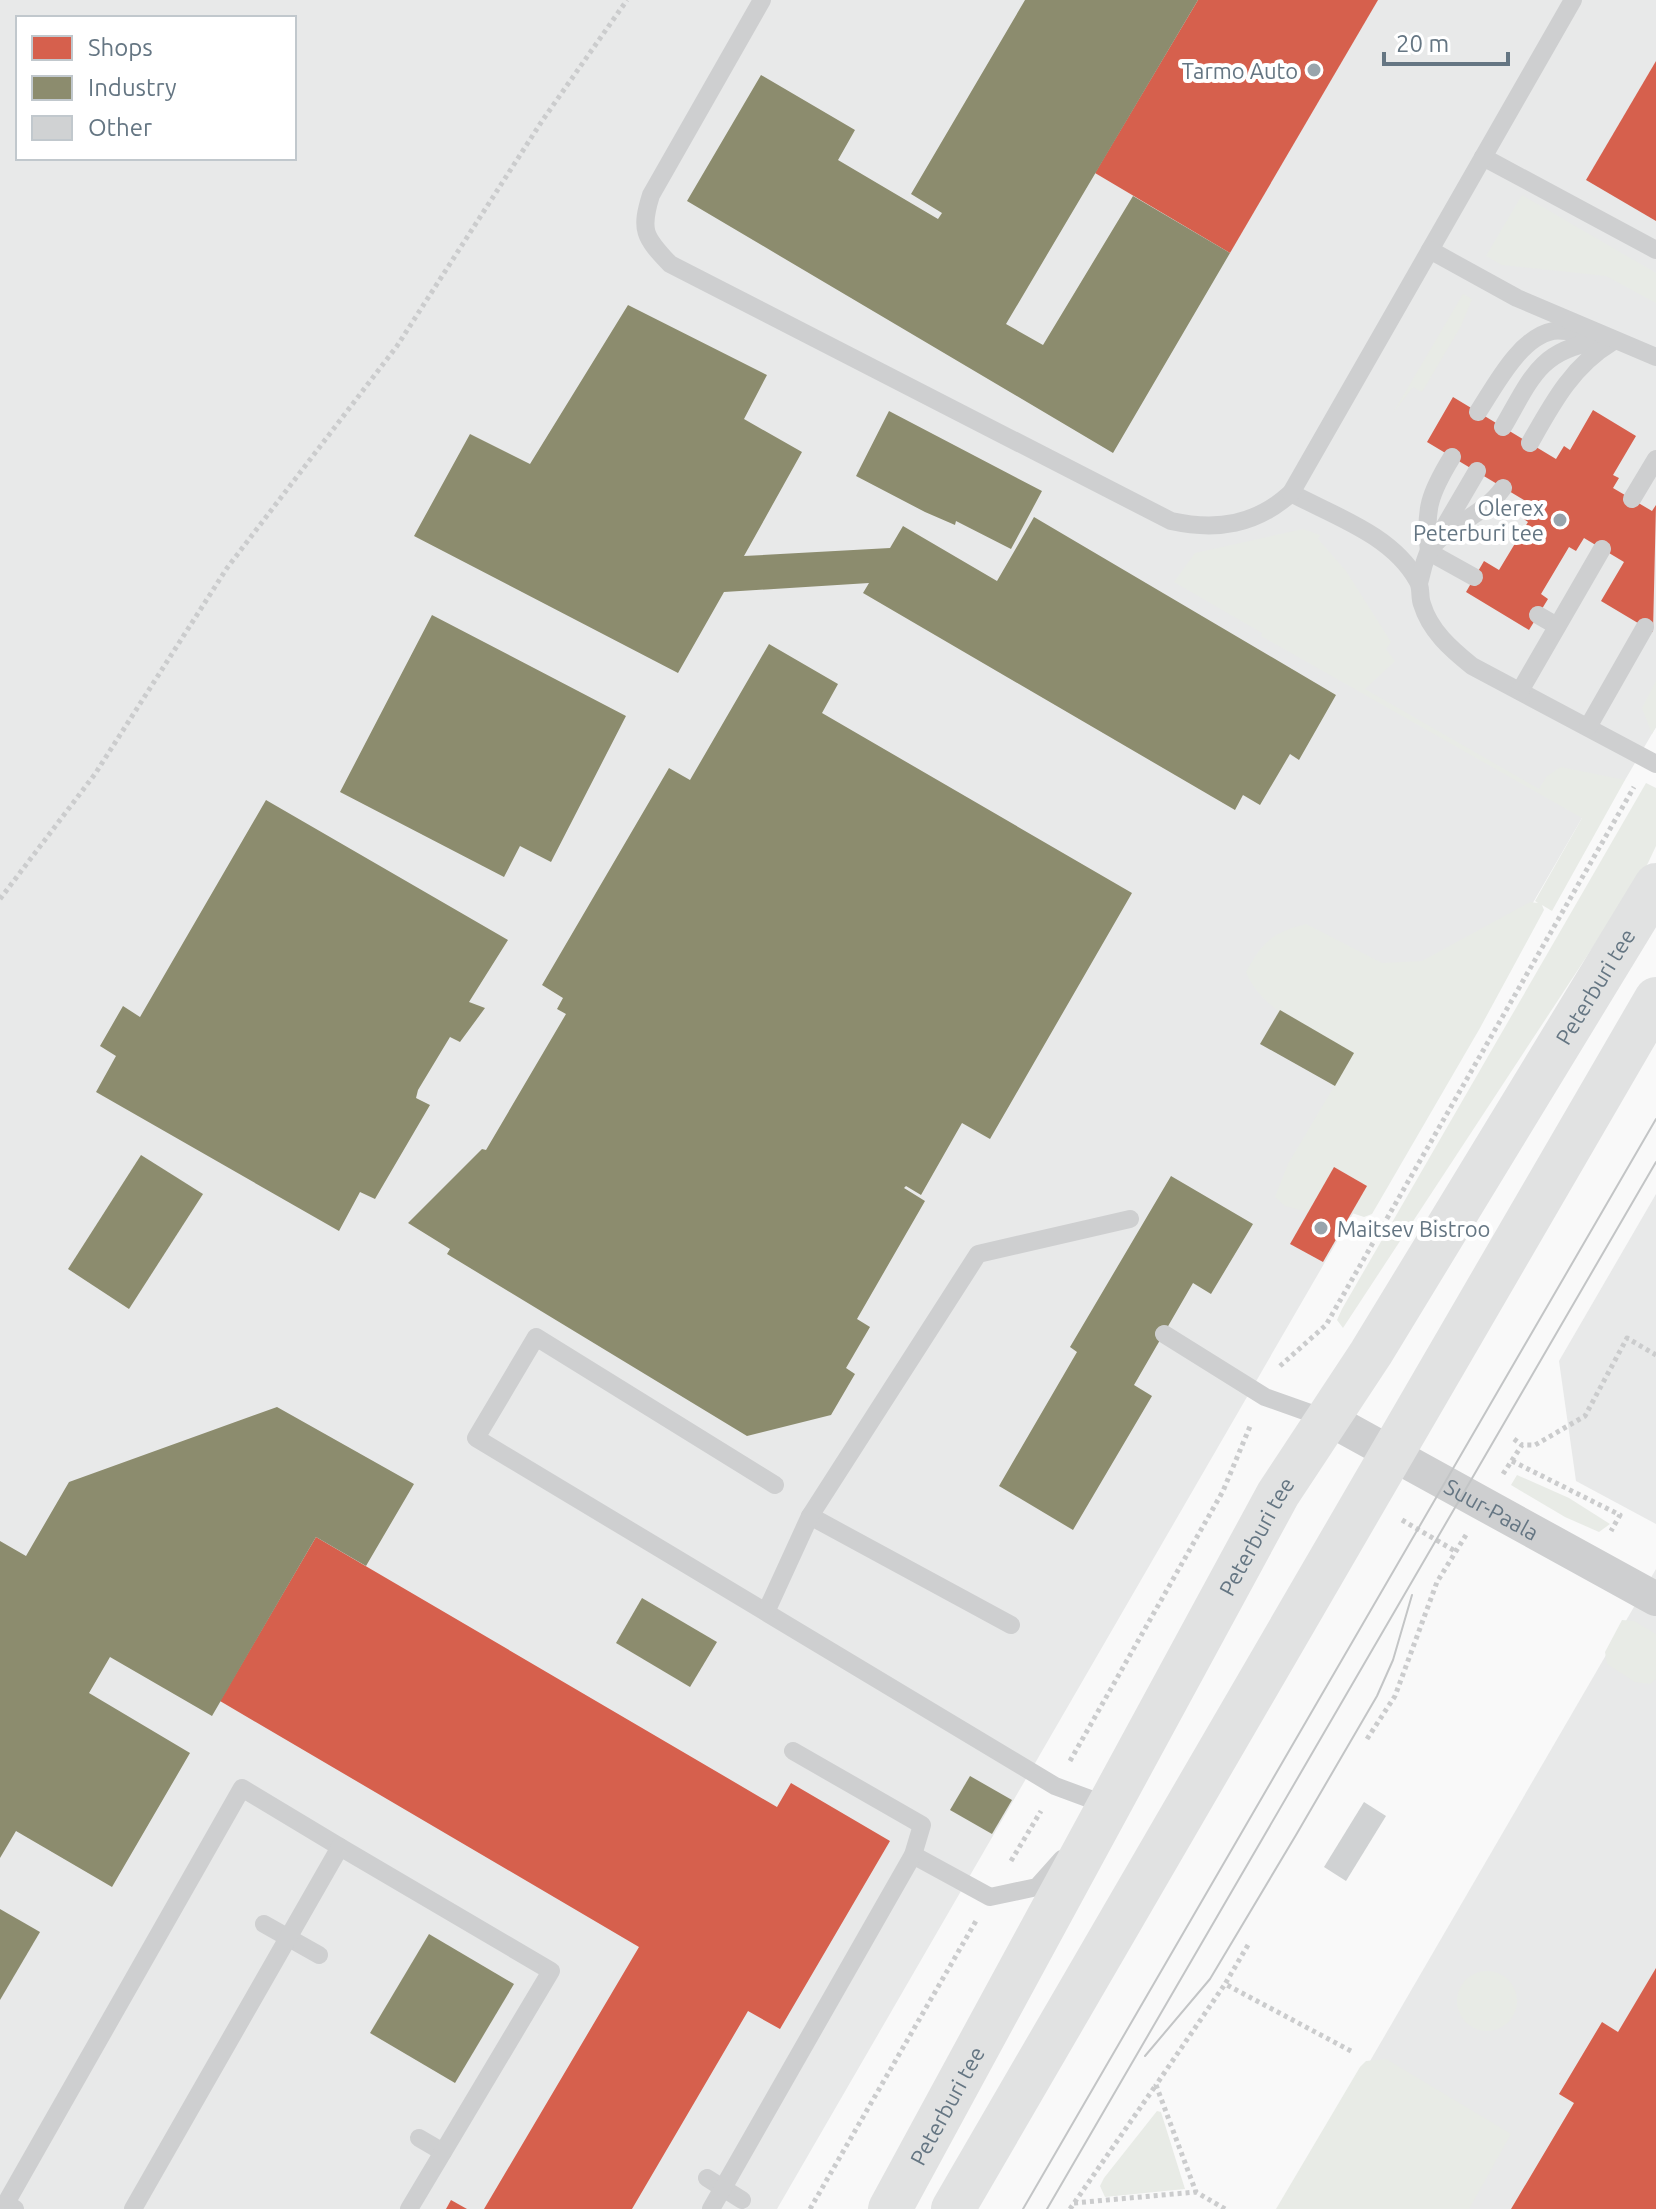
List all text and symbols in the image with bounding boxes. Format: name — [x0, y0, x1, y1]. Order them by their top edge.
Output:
legend — [16, 16, 296, 160]
scale bar — [1384, 16, 1508, 66]
text: 20 m — [1396, 30, 1449, 57]
text: Shops — [88, 34, 153, 61]
place label: Tarmo Auto — [1182, 58, 1298, 83]
marker: Tarmo Auto — [1305, 61, 1323, 79]
text: Industry — [88, 74, 177, 101]
text: Other — [88, 114, 152, 141]
place label: Olerex Peterburi tee — [1413, 495, 1544, 545]
marker: Olerex Peterburi tee — [1551, 511, 1569, 529]
street label: Peterburi tee — [1550, 924, 1639, 1049]
place label: Maitsev Bistroo — [1337, 1216, 1490, 1241]
marker: Maitsev Bistroo — [1312, 1219, 1330, 1237]
street label: Peterburi tee — [1213, 1472, 1298, 1599]
street label: Suur-Paala — [1441, 1473, 1543, 1545]
street label: Peterburi tee — [904, 2042, 989, 2169]

